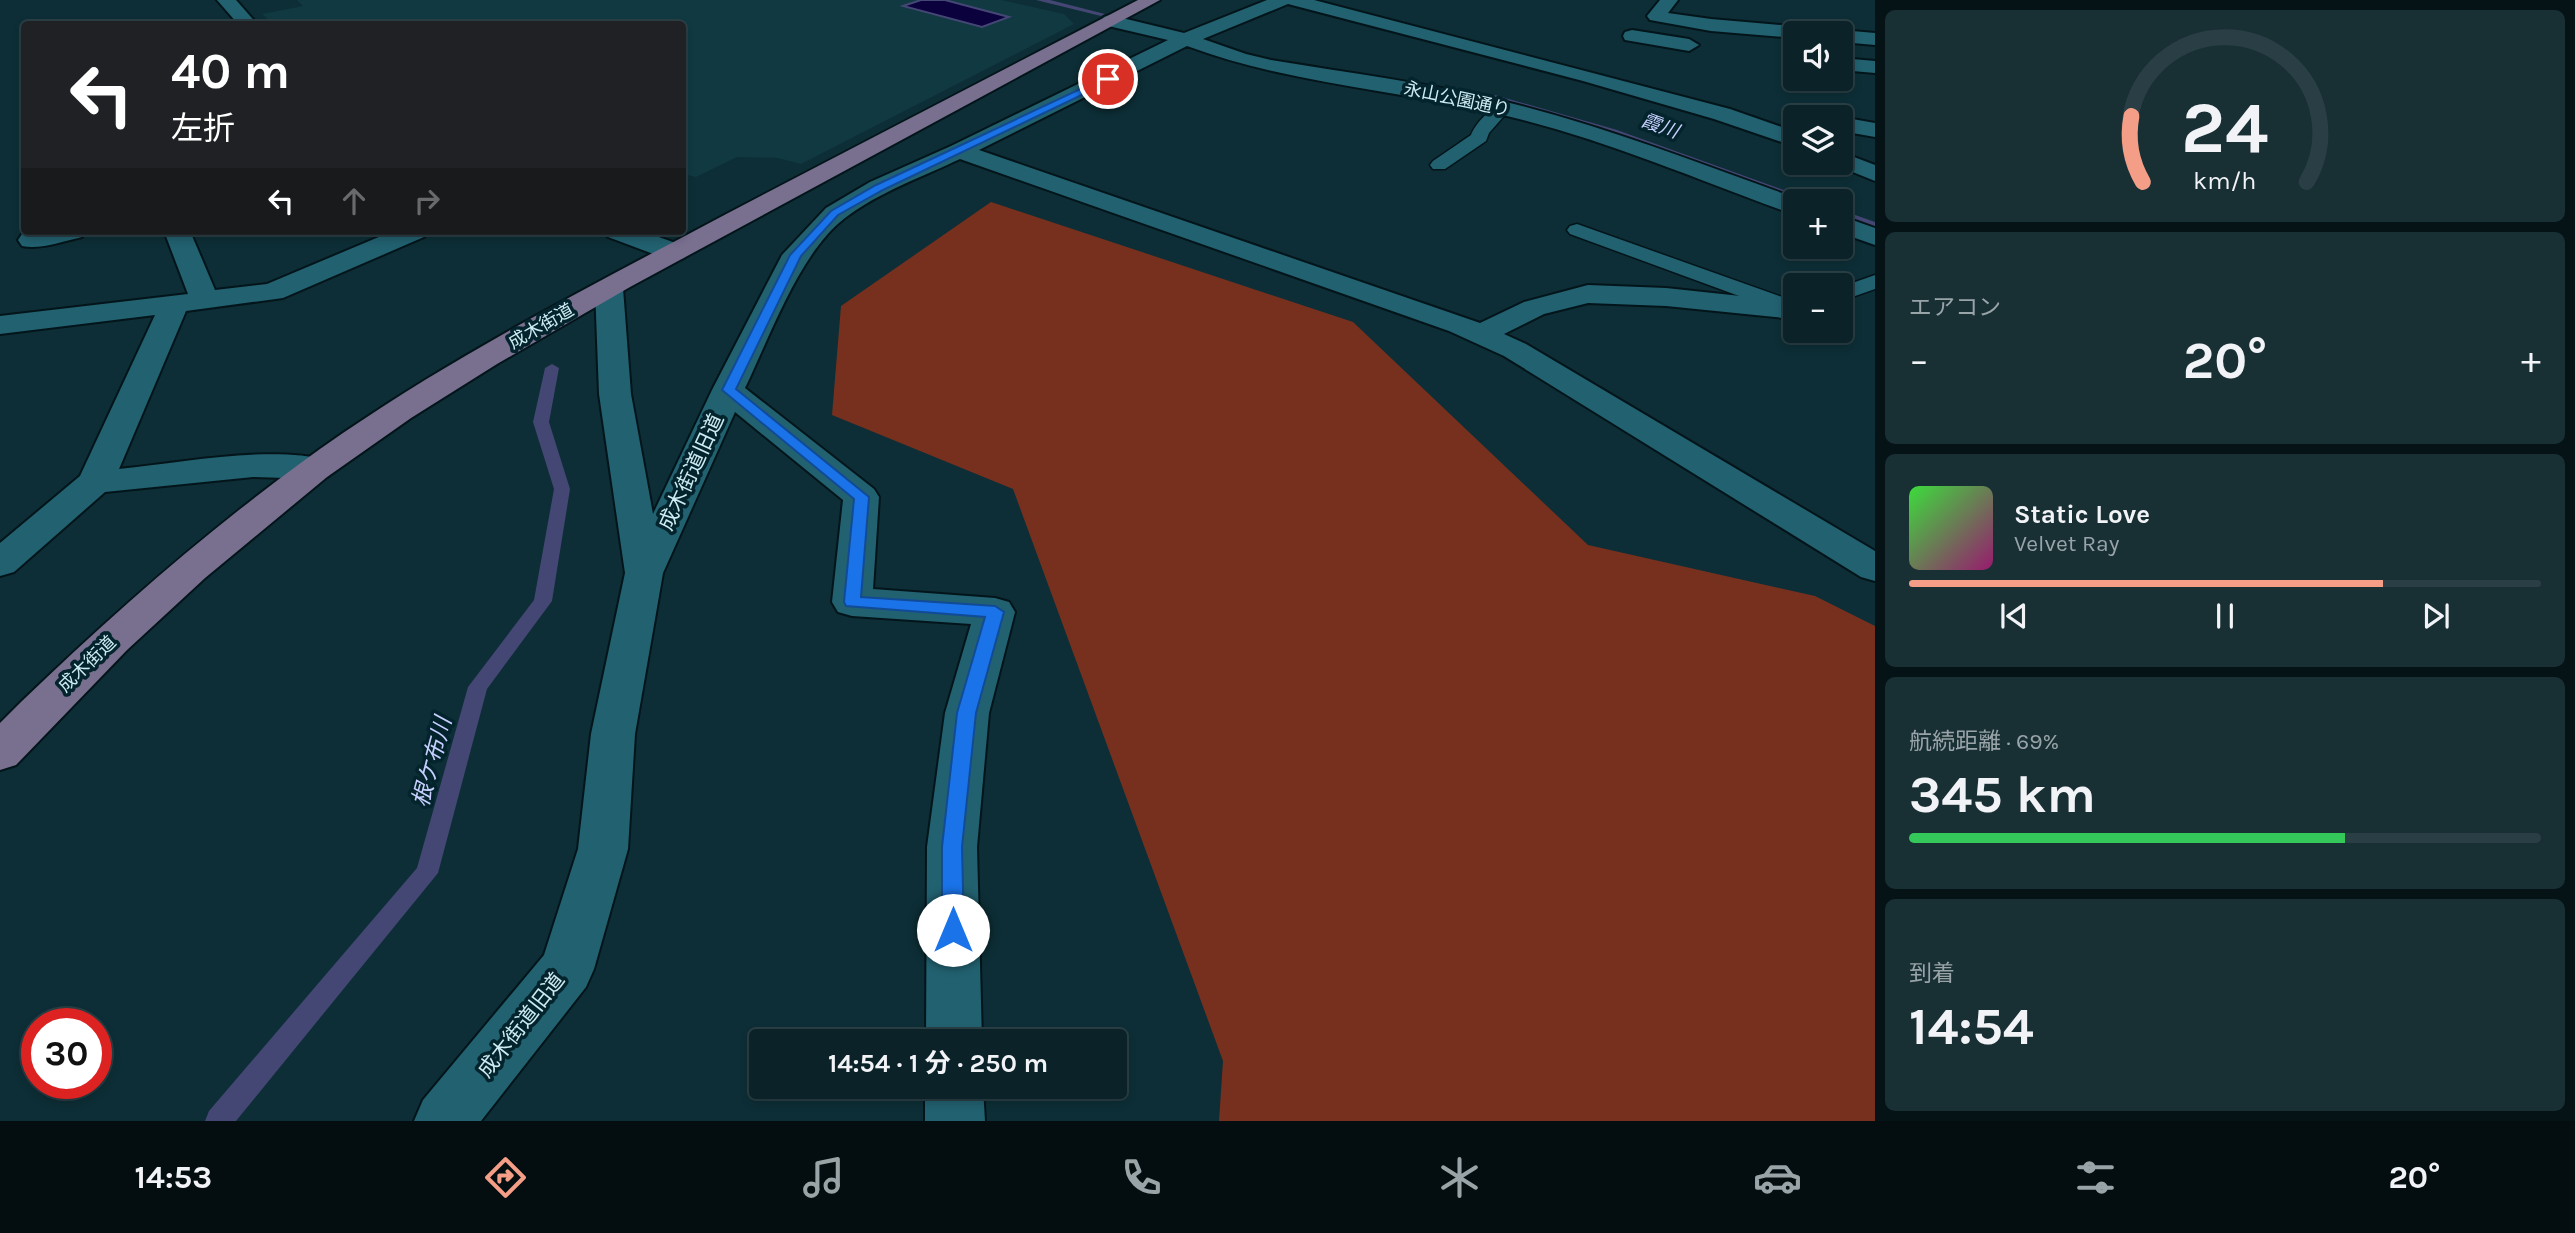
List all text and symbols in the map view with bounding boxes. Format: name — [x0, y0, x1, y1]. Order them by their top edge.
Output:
map controls — [1783, 21, 1853, 343]
button: sound — [1783, 21, 1853, 91]
text: 40 m — [171, 43, 290, 100]
icon: left — [56, 49, 147, 140]
pin — [1078, 49, 1138, 109]
icon: arrive — [1089, 60, 1127, 98]
street label: 永山公園通り — [1402, 77, 1512, 121]
text: 24 — [2181, 85, 2269, 170]
button: layers — [1783, 105, 1853, 175]
water label: 霞川 — [1638, 109, 1683, 144]
text: 左折 — [171, 110, 235, 147]
text: km/h — [2193, 166, 2257, 195]
icon: left — [262, 182, 300, 220]
icon: ahead — [335, 182, 373, 220]
icon: right — [408, 182, 446, 220]
button: + — [1783, 189, 1853, 259]
button: − — [1783, 273, 1853, 343]
text: エアコン — [1909, 294, 2001, 321]
street label: 成木街道 — [504, 298, 578, 354]
text: 20° — [2183, 330, 2267, 391]
text: − — [1909, 338, 1929, 383]
text: + — [2521, 338, 2541, 383]
street label: 成木街道旧道 — [653, 410, 729, 534]
text: Static Love — [2014, 499, 2150, 530]
text: Velvet Ray — [2014, 530, 2119, 557]
icon: previous — [1995, 597, 2033, 635]
icon: pause — [2206, 597, 2244, 635]
icon: next — [2417, 597, 2455, 635]
street label: 成木街道 — [53, 631, 121, 697]
water label: 根ケ布川 — [407, 711, 458, 810]
text: 航続距離 · 69% — [1909, 728, 2059, 755]
text: 345 km — [1909, 764, 2096, 825]
position arrow — [916, 893, 990, 967]
text: 到着 — [1909, 960, 1955, 987]
street label: 成木街道旧道 — [473, 968, 569, 1082]
text: 14:54 — [1909, 996, 2034, 1057]
speed limit sign: 30 — [21, 1008, 112, 1099]
text: 14:54 · 1 分 · 250 m — [828, 1048, 1048, 1079]
icon: directions — [481, 1153, 530, 1202]
icon: music — [799, 1153, 848, 1202]
icon: phone — [1117, 1153, 1166, 1202]
icon: climate — [1435, 1153, 1484, 1202]
icon: car — [1753, 1153, 1802, 1202]
icon: filters — [2071, 1153, 2120, 1202]
text: 14:53 — [134, 1159, 212, 1196]
text: 20° — [2388, 1159, 2440, 1196]

